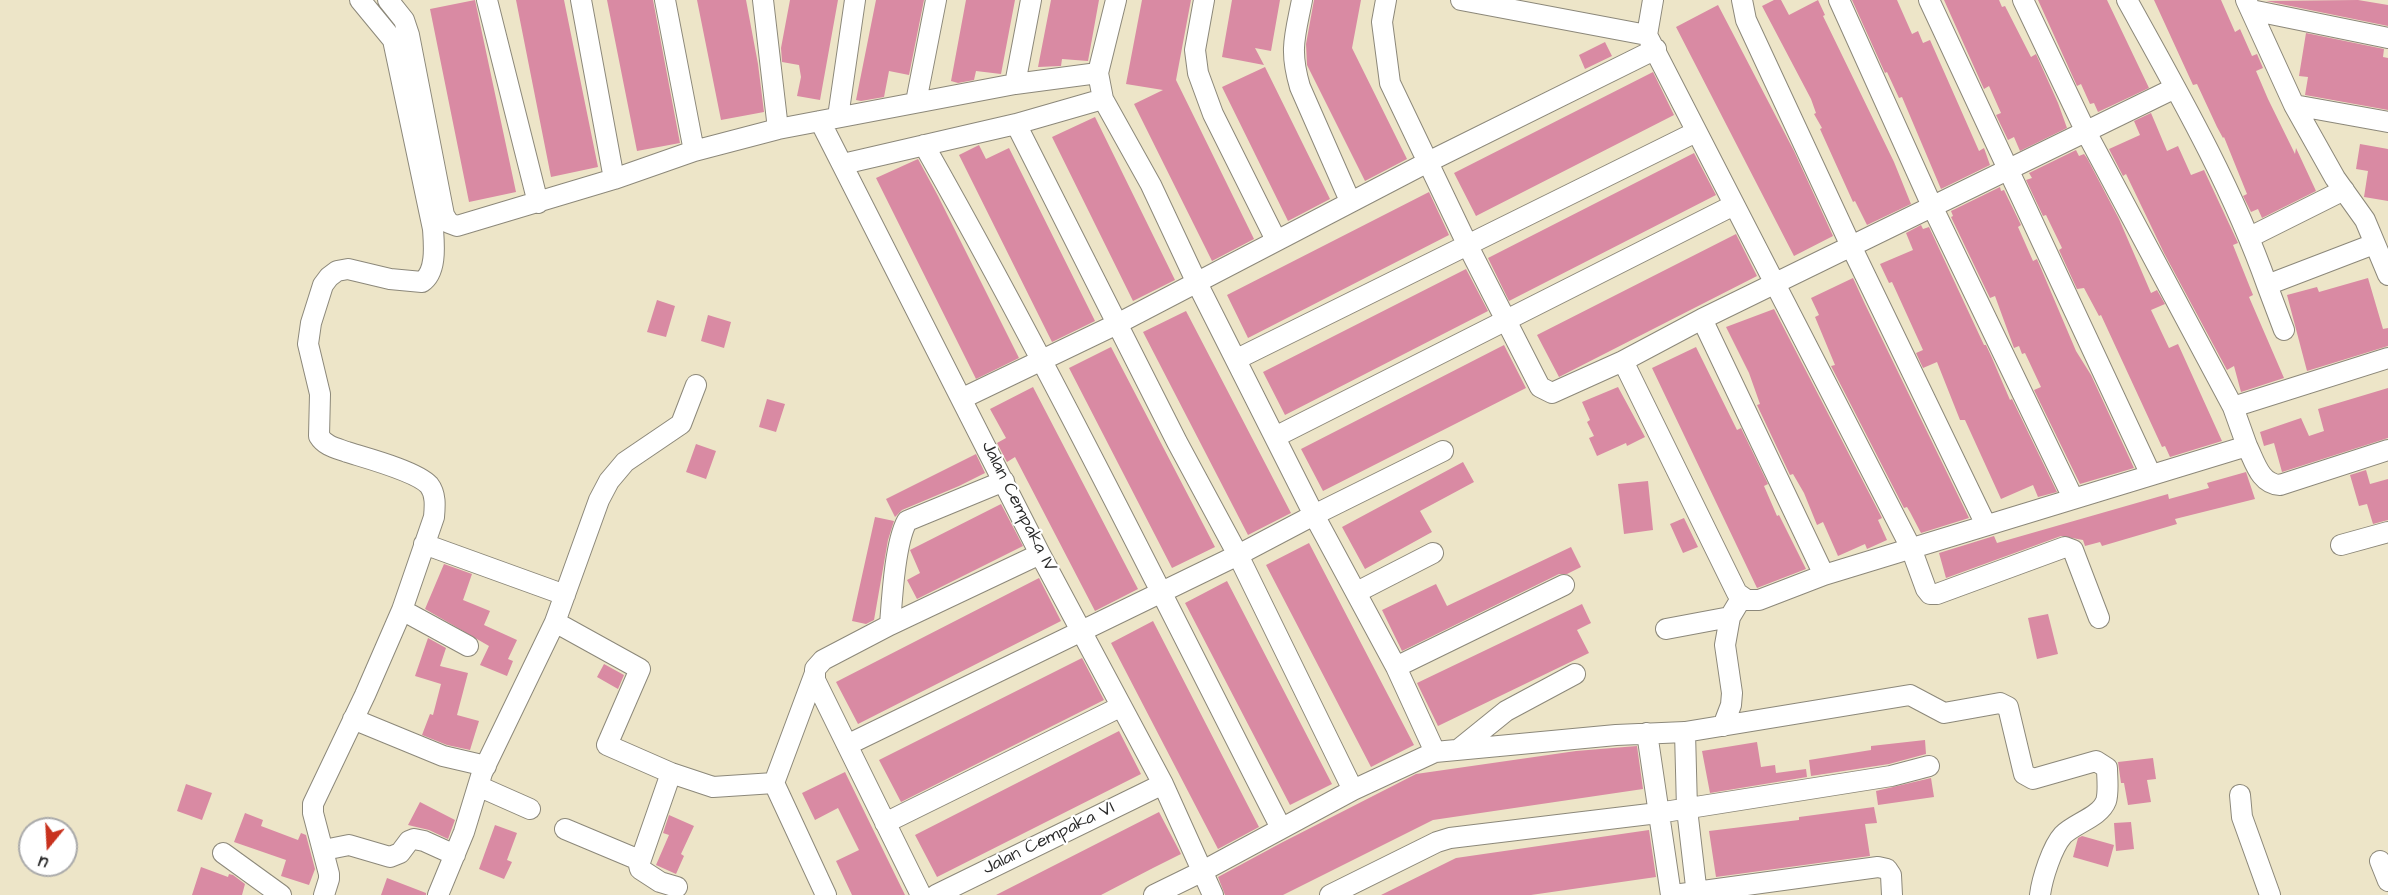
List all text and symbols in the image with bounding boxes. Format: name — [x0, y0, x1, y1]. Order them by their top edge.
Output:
street label: Jalan Cempaka IV — [976, 438, 1060, 576]
street label: Jalan Cempaka VI — [980, 798, 1118, 880]
north arrow — [18, 817, 78, 877]
text: U — [35, 850, 51, 874]

